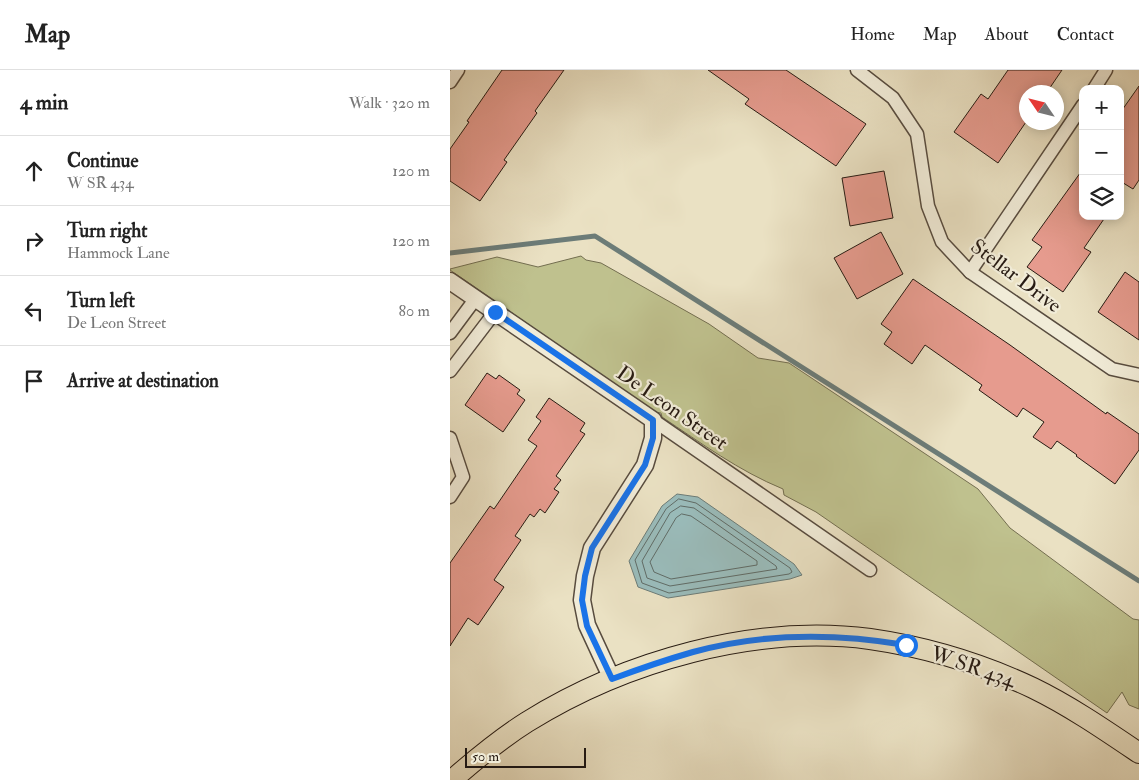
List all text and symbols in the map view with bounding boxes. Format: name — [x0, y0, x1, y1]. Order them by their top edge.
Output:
text: Map — [25, 19, 70, 50]
text: Home — [850, 23, 895, 46]
text: Map — [923, 23, 957, 46]
text: About — [985, 23, 1029, 46]
text: Contact — [1057, 23, 1114, 46]
north arrow — [1019, 85, 1064, 130]
map controls — [1079, 85, 1124, 220]
button: + — [1079, 85, 1124, 130]
text: 4 min — [20, 89, 68, 116]
text: Walk · 320 m — [349, 93, 430, 113]
button: − — [1079, 130, 1124, 175]
text: Continue — [67, 149, 138, 173]
icon: ahead — [20, 157, 48, 185]
text: 120 m — [392, 161, 430, 181]
text: W SR 434 — [67, 173, 134, 193]
button: layers — [1079, 175, 1124, 220]
text: Turn right — [67, 219, 147, 243]
icon: right — [20, 227, 48, 255]
text: 120 m — [392, 231, 430, 251]
street label: Stellar Drive — [965, 233, 1067, 319]
text: Hammock Lane — [67, 243, 170, 263]
text: Turn left — [67, 289, 135, 313]
icon: left — [20, 297, 48, 325]
text: 80 m — [399, 301, 430, 321]
route end — [484, 301, 507, 324]
text: De Leon Street — [67, 313, 166, 333]
street label: De Leon Street — [611, 360, 733, 457]
icon: arrive — [20, 367, 48, 395]
text: Arrive at destination — [67, 369, 219, 393]
route start — [895, 634, 918, 657]
street label: W SR 434 — [926, 640, 1020, 695]
scale bar — [465, 745, 586, 768]
text: 50 m — [472, 748, 499, 765]

